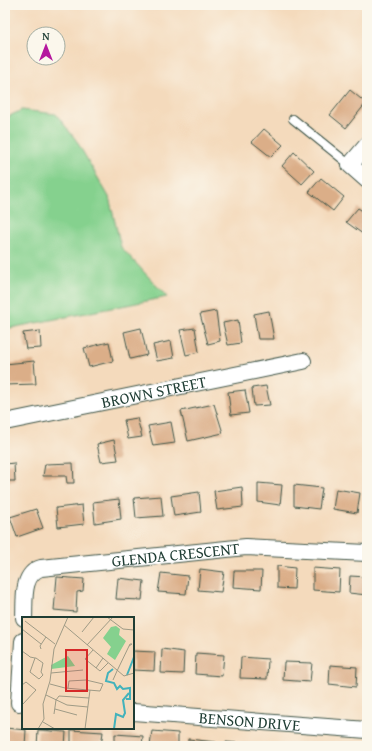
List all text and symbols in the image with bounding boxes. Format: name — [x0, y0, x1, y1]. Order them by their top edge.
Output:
north arrow — [26, 26, 66, 66]
text: N — [42, 28, 50, 44]
street label: BROWN STREET — [99, 369, 209, 414]
street label: GLENDA CRESCENT — [110, 536, 241, 573]
inset map — [22, 617, 134, 729]
street label: BENSON DRIVE — [198, 705, 301, 737]

